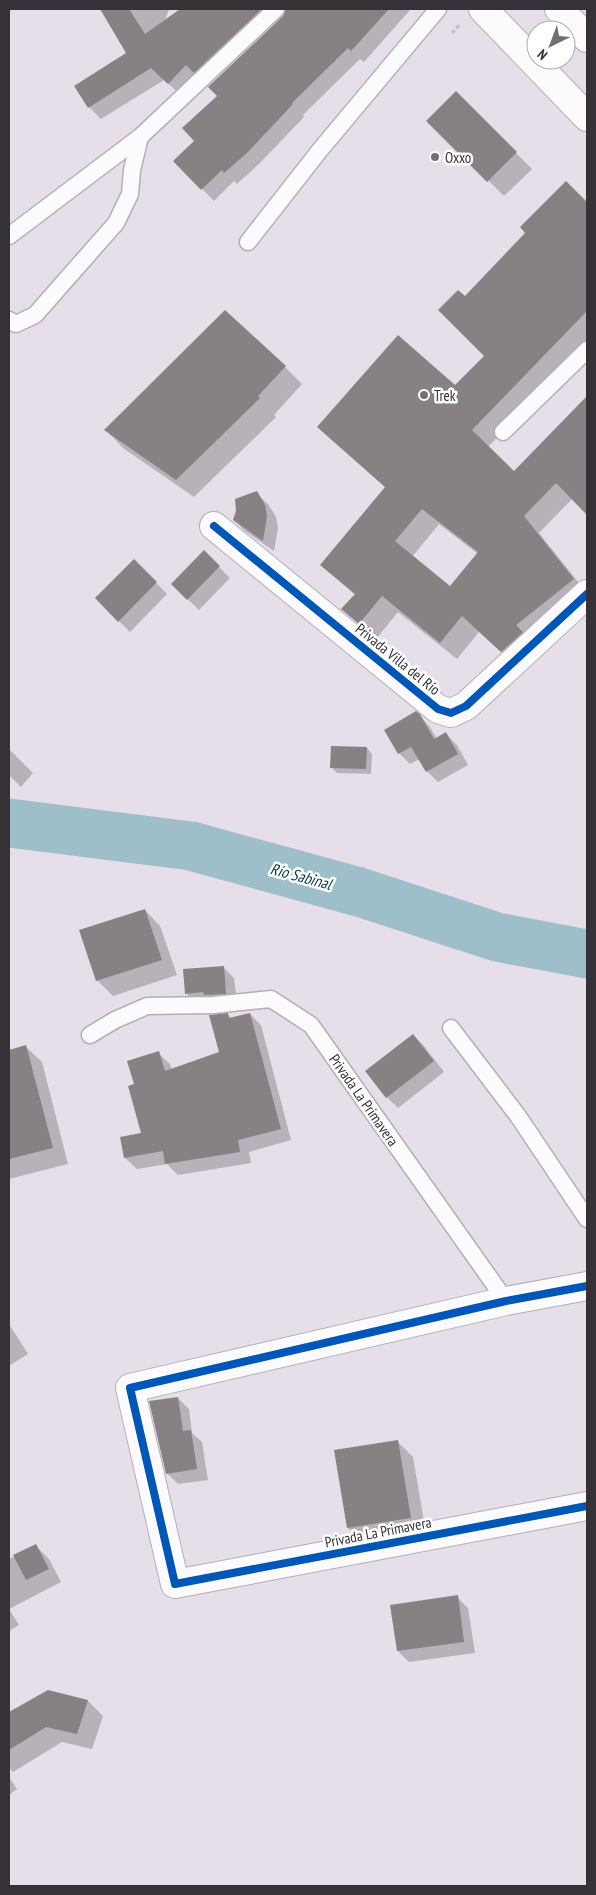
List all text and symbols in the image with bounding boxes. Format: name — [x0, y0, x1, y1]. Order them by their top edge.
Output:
north arrow — [526, 20, 576, 70]
text: N — [533, 45, 551, 64]
place label: Oxxo — [445, 148, 471, 167]
marker: Oxxo — [429, 151, 441, 163]
place label: Trek — [434, 386, 456, 405]
marker: Trek — [418, 389, 430, 401]
street label: Privada Villa del Río — [352, 619, 444, 699]
water label: Río Sabinal — [268, 858, 335, 894]
street label: Privada La Primavera — [325, 1050, 403, 1150]
street label: Privada La Primavera — [323, 1512, 433, 1552]

